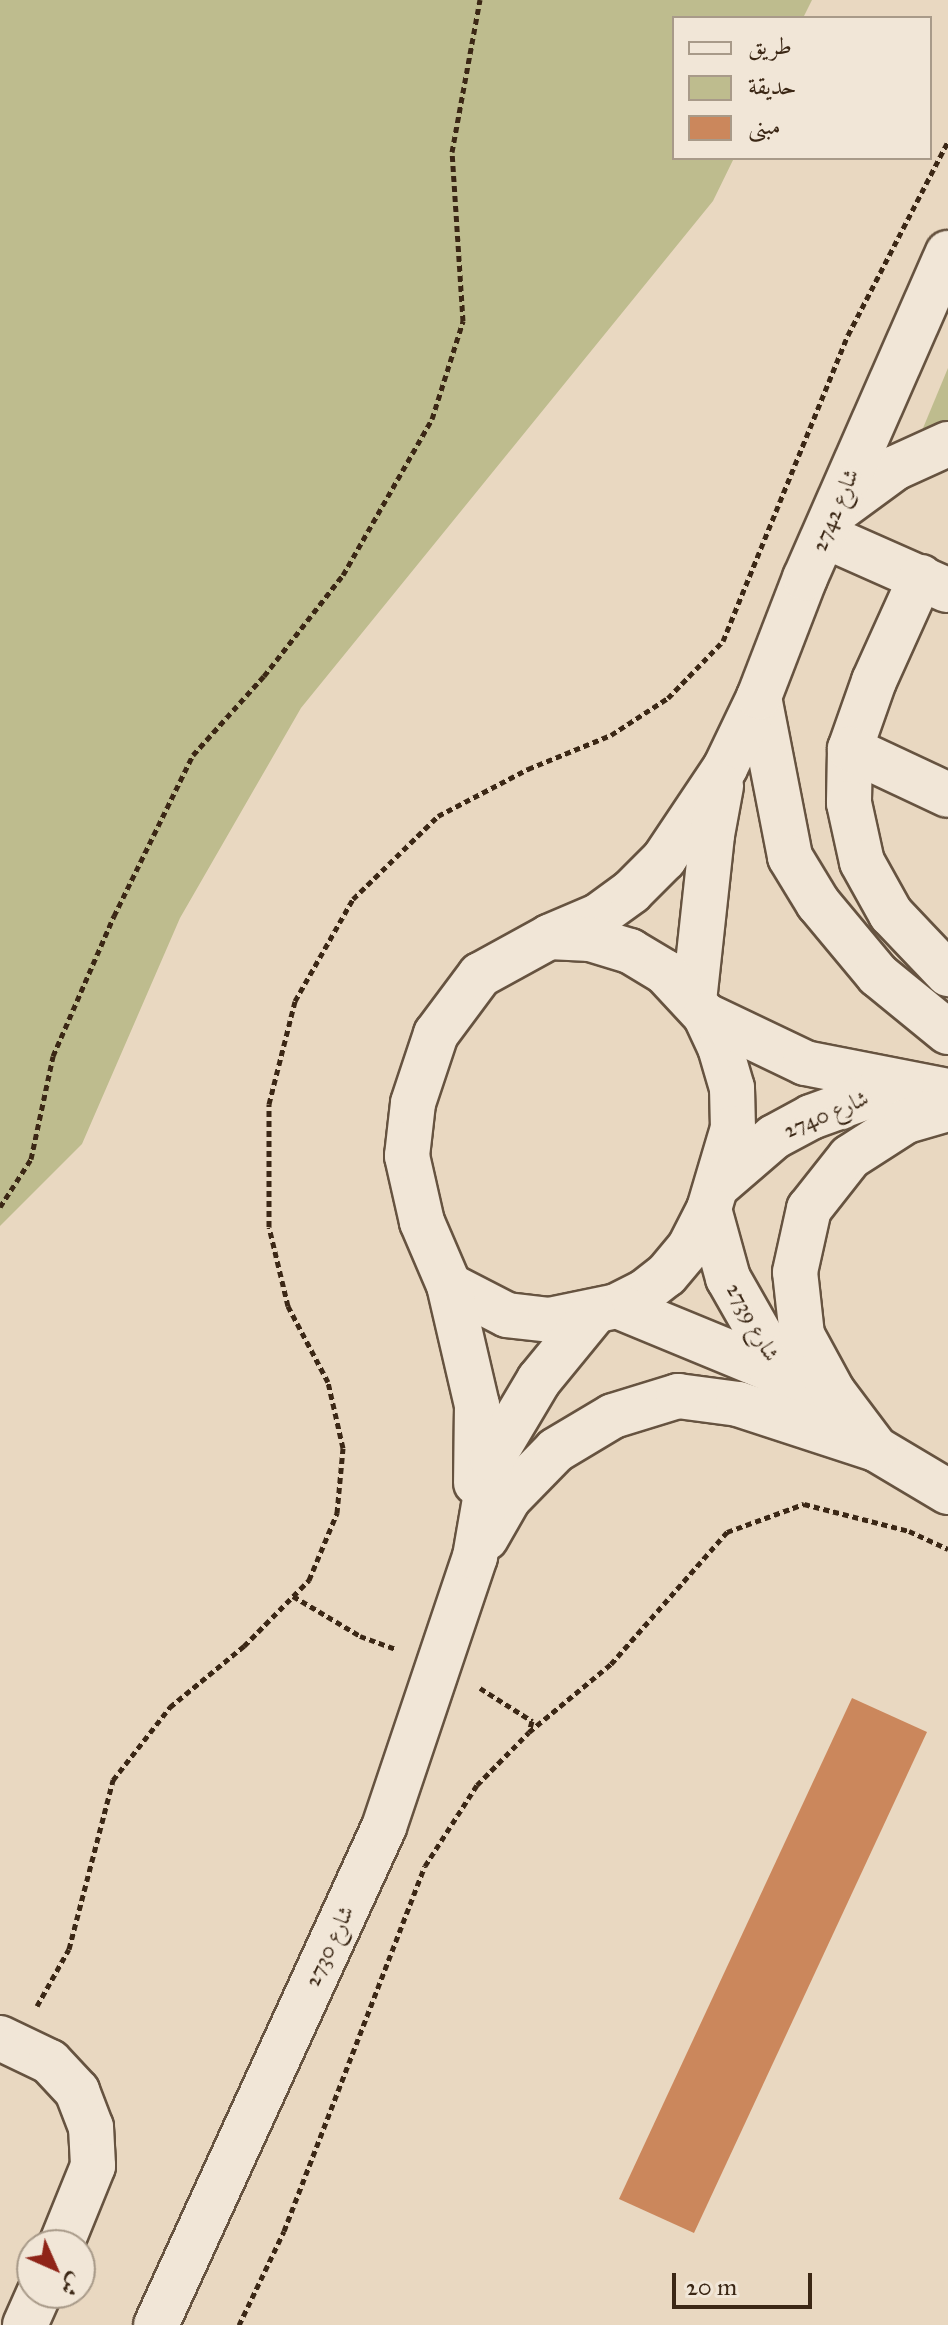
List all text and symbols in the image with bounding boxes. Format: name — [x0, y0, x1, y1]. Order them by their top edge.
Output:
legend — [672, 16, 932, 160]
text: طريق — [748, 31, 792, 61]
text: حديقة — [748, 71, 797, 101]
text: مبنى — [748, 111, 781, 141]
street label: شارع 2742 — [806, 465, 864, 555]
street label: شارع 2740 — [780, 1084, 872, 1144]
street label: شارع 2739 — [721, 1278, 785, 1366]
street label: شارع 2730 — [299, 1901, 359, 1991]
north arrow — [16, 2229, 96, 2309]
scale bar — [676, 2257, 816, 2307]
text: ش — [55, 2268, 89, 2302]
text: 20 m — [686, 2272, 737, 2302]

